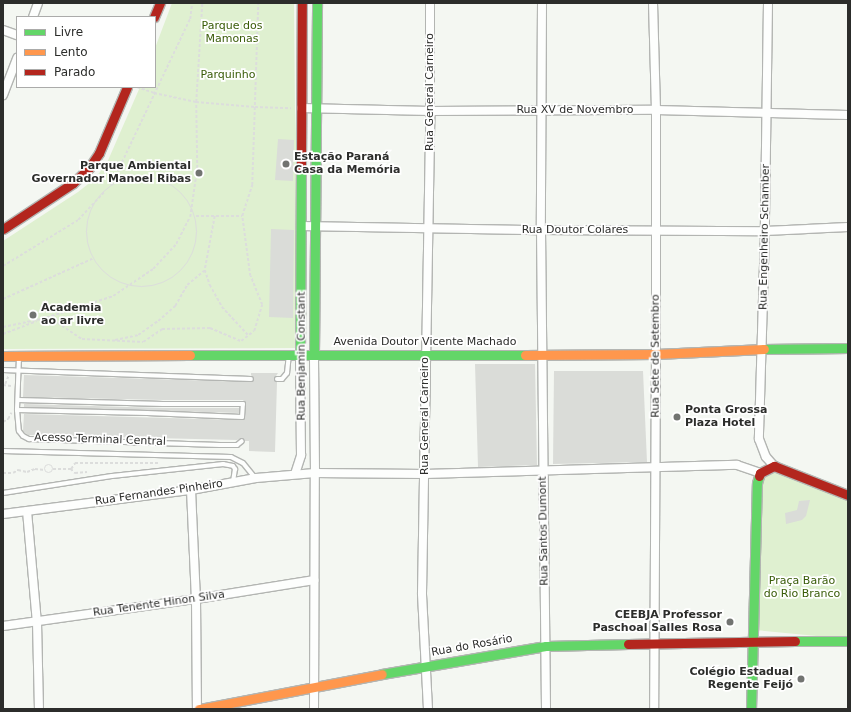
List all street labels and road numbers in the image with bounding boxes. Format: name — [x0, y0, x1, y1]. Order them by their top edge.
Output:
street label: Rua General Carneiro — [423, 33, 437, 151]
street label: Rua XV de Novembro — [516, 103, 634, 117]
street label: Rua Engenheiro Schamber — [757, 164, 773, 310]
street label: Rua Doutor Colares — [522, 223, 628, 237]
street label: Rua Benjamin Constant — [295, 291, 309, 421]
street label: Rua Sete de Setembro — [649, 294, 663, 418]
street label: Avenida Doutor Vicente Machado — [333, 335, 517, 349]
street label: Rua General Carneiro — [418, 357, 432, 475]
street label: Acesso Terminal Central — [34, 431, 166, 449]
street label: Rua Santos Dumont — [536, 476, 552, 586]
street label: Rua Fernandes Pinheiro — [94, 477, 224, 509]
street label: Rua Tenente Hinon Silva — [92, 588, 226, 620]
street label: Rua do Rosário — [430, 632, 514, 660]

